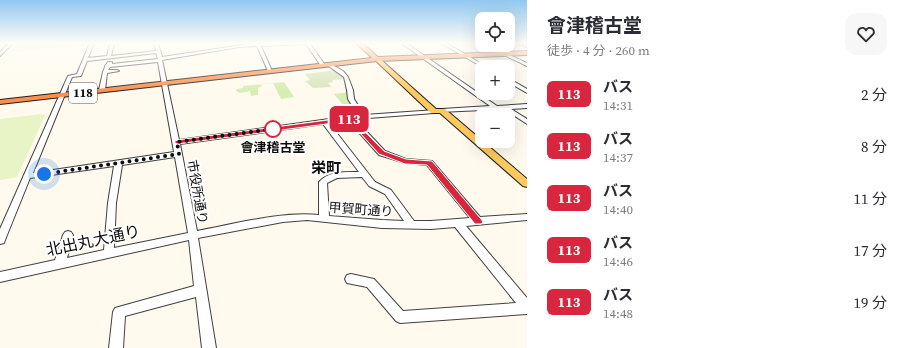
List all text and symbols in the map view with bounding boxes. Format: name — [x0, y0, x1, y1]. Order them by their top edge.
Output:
map controls — [475, 12, 515, 148]
button: locate — [475, 12, 515, 52]
text: 會津稽古堂 — [547, 12, 642, 38]
button: heart — [845, 13, 887, 55]
text: 徒歩 · 4 分 · 260 m — [547, 42, 650, 59]
button: + — [475, 60, 515, 100]
text: バス — [603, 76, 633, 97]
road number: 118 — [69, 83, 97, 103]
text: 113 — [558, 84, 580, 104]
text: 2 分 — [861, 84, 887, 105]
text: 14:31 — [603, 97, 633, 114]
line badge: 113 — [326, 106, 372, 132]
button: − — [475, 108, 515, 148]
text: 113 — [338, 109, 360, 129]
marker: 會津稽古堂 — [264, 120, 282, 138]
text: バス — [603, 128, 633, 149]
text: 113 — [558, 136, 580, 156]
text: 8 分 — [861, 136, 887, 157]
place label: 會津稽古堂 — [240, 139, 306, 156]
text: 14:37 — [603, 149, 633, 166]
district label: 栄町 — [311, 157, 341, 178]
street label: 市役所通り — [183, 159, 212, 226]
your location — [34, 164, 54, 184]
text: バス — [603, 180, 633, 201]
text: 113 — [558, 188, 580, 208]
text: 11 分 — [854, 188, 887, 209]
street label: 甲賀町通り — [328, 199, 394, 220]
text: 14:40 — [603, 201, 633, 218]
street label: 北出丸大通り — [44, 219, 142, 261]
text: バス — [603, 232, 633, 253]
text: 113 — [558, 240, 580, 260]
text: 17 分 — [854, 240, 887, 261]
text: 14:46 — [603, 253, 633, 270]
text: バス — [603, 284, 633, 305]
text: 113 — [558, 292, 580, 312]
text: 19 分 — [854, 292, 887, 313]
text: 14:48 — [603, 305, 633, 322]

